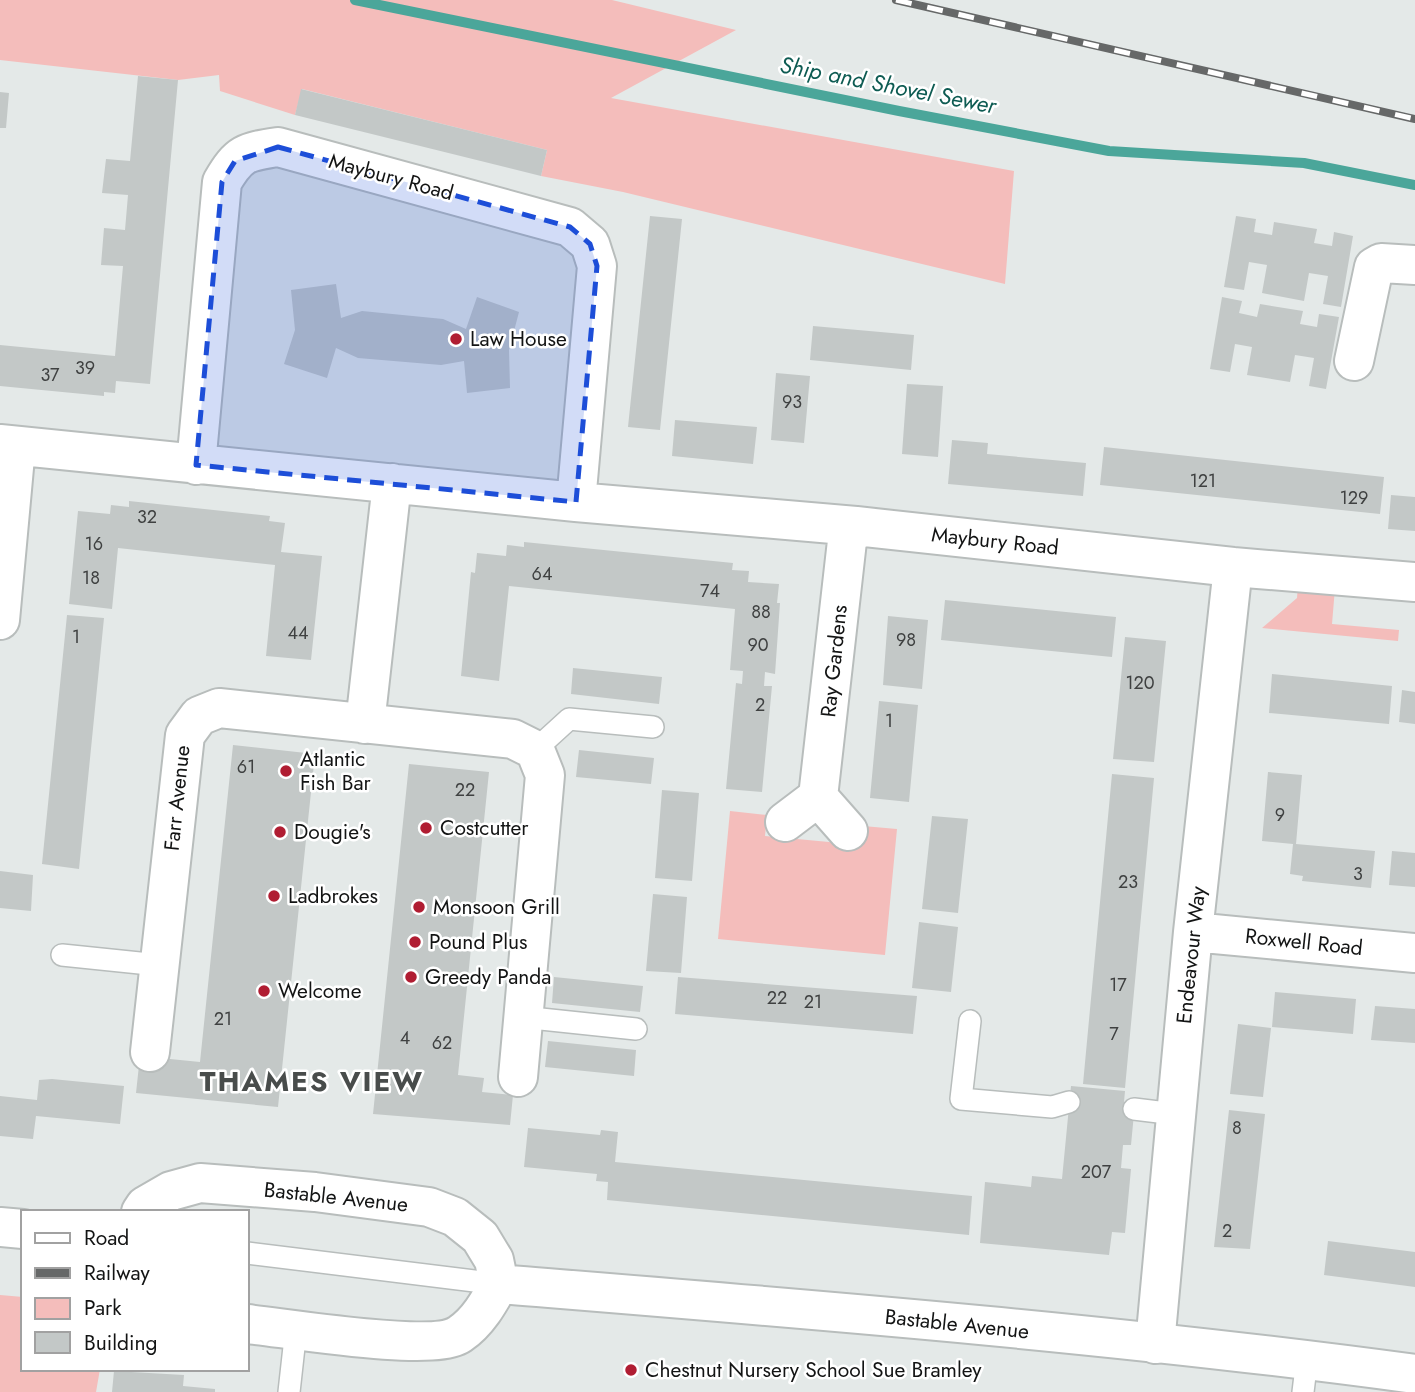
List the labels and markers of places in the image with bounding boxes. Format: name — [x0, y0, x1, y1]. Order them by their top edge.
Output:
place label: Law House — [470, 324, 567, 354]
marker: Law House — [448, 331, 464, 347]
place label: Atlantic Fish Bar — [300, 744, 372, 798]
marker: Atlantic Fish Bar — [278, 763, 294, 779]
place label: Costcutter — [440, 813, 529, 843]
place label: Dougie's — [294, 817, 371, 847]
marker: Costcutter — [418, 820, 434, 836]
marker: Dougie's — [272, 824, 288, 840]
place label: Ladbrokes — [288, 881, 378, 911]
marker: Ladbrokes — [266, 888, 282, 904]
place label: Monsoon Grill — [433, 892, 560, 922]
marker: Monsoon Grill — [411, 899, 427, 915]
place label: Pound Plus — [429, 927, 528, 957]
marker: Pound Plus — [407, 934, 423, 950]
place label: Greedy Panda — [425, 962, 551, 992]
marker: Greedy Panda — [403, 969, 419, 985]
place label: Welcome — [278, 976, 362, 1006]
marker: Welcome — [256, 983, 272, 999]
place label: Chestnut Nursery School Sue Bramley — [645, 1355, 982, 1385]
marker: Chestnut Nursery School Sue Bramley — [623, 1362, 639, 1378]

